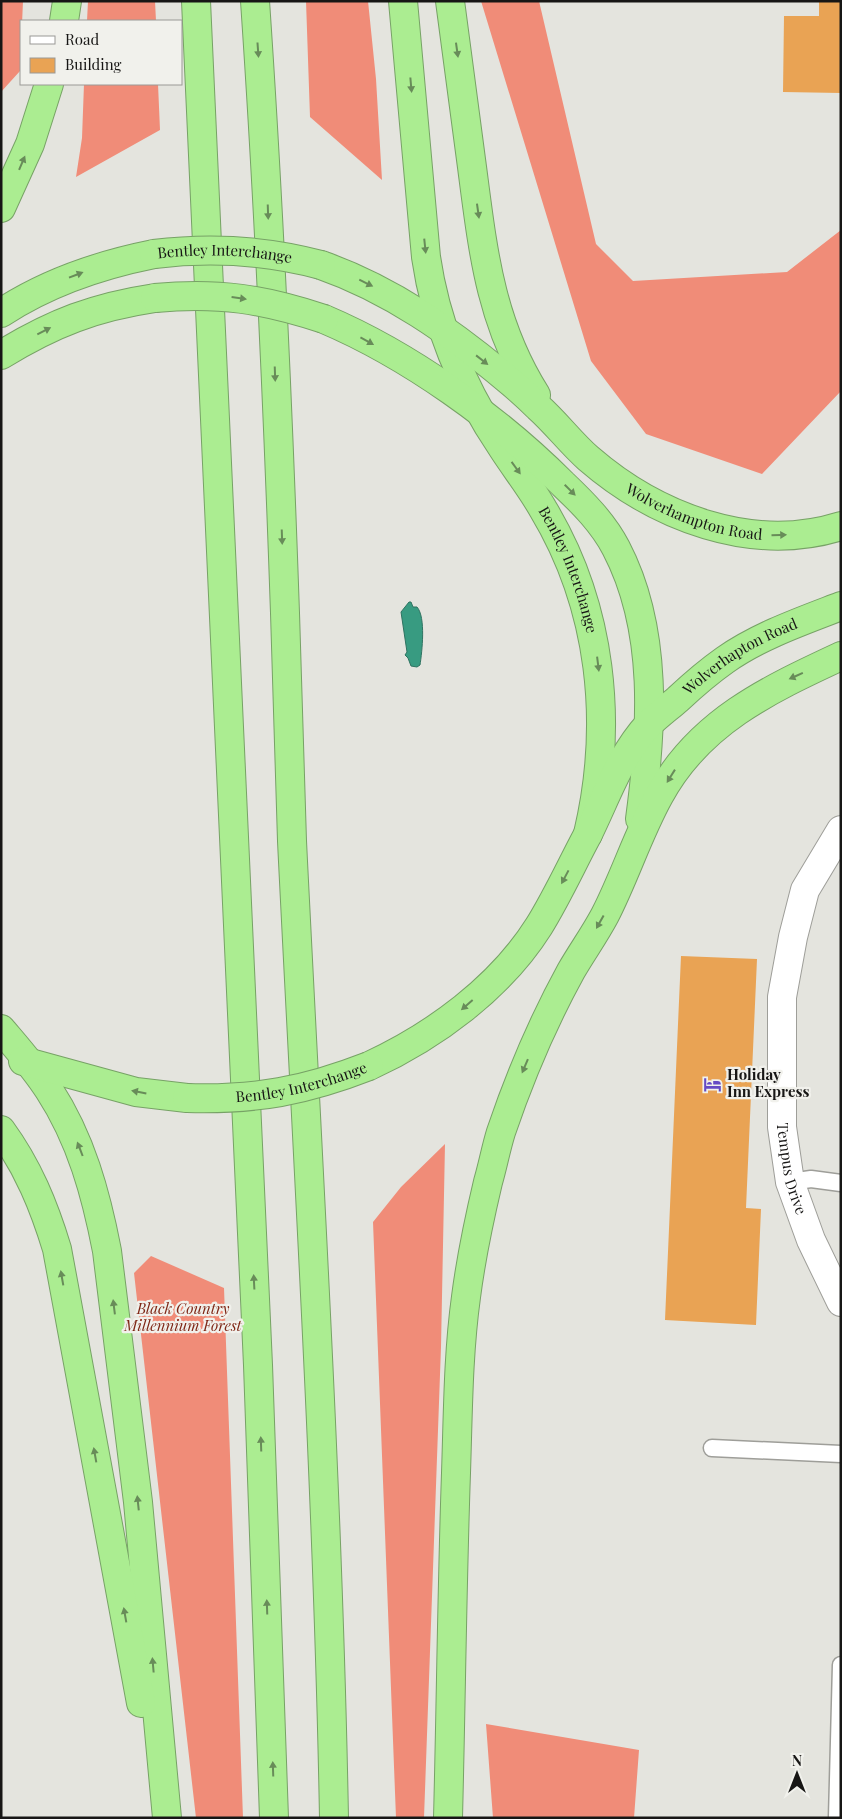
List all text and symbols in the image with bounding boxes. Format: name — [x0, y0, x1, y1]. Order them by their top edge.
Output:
legend — [20, 20, 182, 85]
text: Road — [65, 29, 99, 49]
one-way arrow — [255, 42, 263, 58]
one-way arrow — [453, 42, 461, 58]
text: Building — [65, 54, 122, 74]
one-way arrow — [407, 77, 415, 93]
one-way arrow — [18, 156, 26, 170]
one-way arrow — [474, 203, 482, 219]
one-way arrow — [264, 204, 272, 220]
street label: Bentley Interchange — [156, 239, 294, 267]
one-way arrow — [421, 239, 429, 255]
one-way arrow — [69, 271, 84, 279]
one-way arrow — [359, 279, 373, 287]
one-way arrow — [231, 294, 247, 302]
one-way arrow — [36, 327, 51, 335]
one-way arrow — [360, 337, 375, 345]
one-way arrow — [475, 355, 489, 365]
one-way arrow — [271, 367, 279, 383]
one-way arrow — [511, 461, 521, 475]
street label: Wolverhampton Road — [621, 478, 764, 544]
one-way arrow — [563, 484, 575, 496]
street label: Bentley Interchange — [535, 502, 602, 635]
one-way arrow — [278, 529, 286, 545]
one-way arrow — [772, 530, 788, 538]
street label: Wolverhapton Road — [677, 613, 800, 699]
one-way arrow — [594, 656, 602, 672]
one-way arrow — [789, 673, 803, 681]
one-way arrow — [666, 770, 676, 783]
one-way arrow — [561, 870, 569, 885]
one-way arrow — [596, 916, 605, 929]
one-way arrow — [461, 999, 473, 1010]
street label: Bentley Interchange — [235, 1057, 369, 1106]
one-way arrow — [521, 1059, 529, 1073]
place label: Holiday Inn Express — [727, 1064, 809, 1101]
hotel icon: Holiday Inn Express — [703, 1074, 723, 1094]
one-way arrow — [131, 1088, 146, 1096]
street label: Tempus Drive — [773, 1122, 812, 1217]
one-way arrow — [75, 1141, 83, 1156]
one-way arrow — [58, 1270, 66, 1286]
one-way arrow — [249, 1274, 257, 1290]
park label: Black Country Millennium Forest — [123, 1298, 243, 1335]
one-way arrow — [110, 1299, 118, 1315]
one-way arrow — [256, 1436, 264, 1452]
one-way arrow — [91, 1448, 99, 1463]
one-way arrow — [134, 1495, 142, 1511]
one-way arrow — [262, 1598, 270, 1614]
one-way arrow — [120, 1607, 128, 1623]
one-way arrow — [149, 1656, 157, 1672]
north arrow — [772, 1749, 822, 1799]
text: N — [792, 1751, 802, 1770]
one-way arrow — [268, 1761, 276, 1777]

